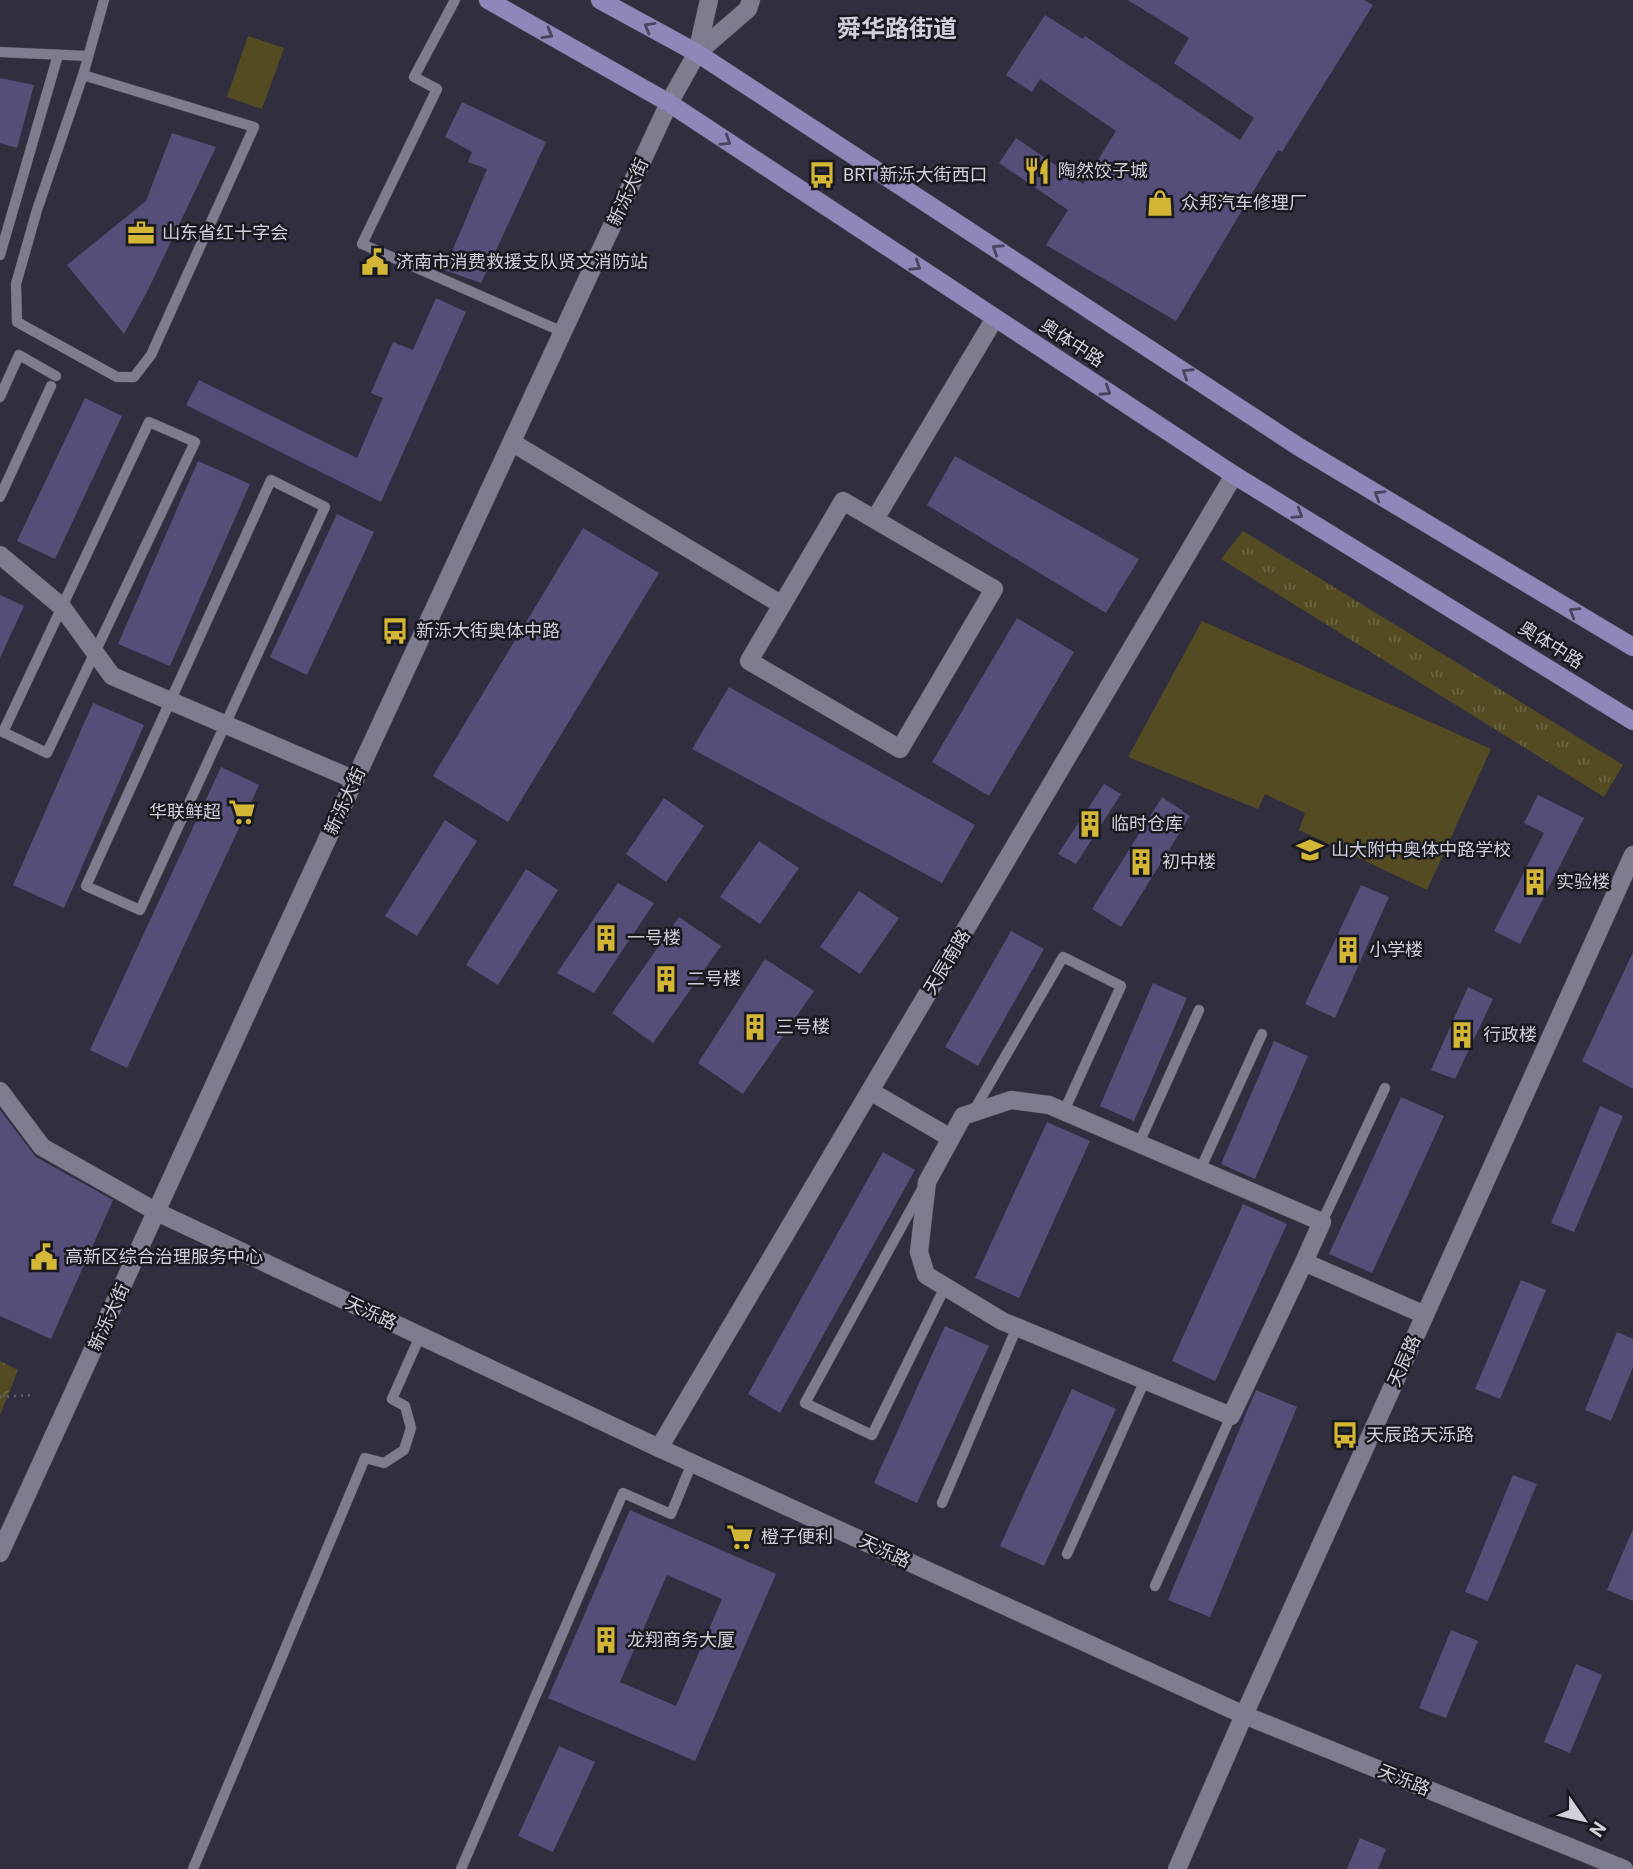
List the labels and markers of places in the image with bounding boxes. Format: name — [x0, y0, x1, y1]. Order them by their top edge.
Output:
restaurant icon: 陶然饺子城 — [1022, 156, 1052, 186]
bus stop icon: BRT 新泺大街西口 — [807, 160, 837, 190]
place label: 陶然饺子城 — [1058, 160, 1148, 181]
place label: BRT 新泺大街西口 — [843, 164, 987, 185]
shop icon: 众邦汽车修理厂 — [1145, 188, 1175, 218]
place label: 众邦汽车修理厂 — [1181, 192, 1307, 213]
office icon: 山东省红十字会 — [126, 218, 156, 248]
place label: 山东省红十字会 — [162, 222, 288, 243]
public building icon: 济南市消费救援支队贤文消防站 — [360, 247, 390, 277]
place label: 济南市消费救援支队贤文消防站 — [396, 251, 648, 272]
bus stop icon: 新泺大街奥体中路 — [380, 616, 410, 646]
place label: 新泺大街奥体中路 — [416, 620, 560, 641]
supermarket icon: 华联鲜超 — [227, 797, 257, 827]
place label: 华联鲜超 — [149, 801, 221, 822]
building icon: 临时仓库 — [1075, 809, 1105, 839]
place label: 临时仓库 — [1111, 813, 1183, 834]
school or university icon: 山大附中奥体中路学校 — [1295, 835, 1325, 865]
place label: 山大附中奥体中路学校 — [1331, 839, 1511, 860]
building icon: 初中楼 — [1126, 847, 1156, 877]
place label: 初中楼 — [1162, 851, 1216, 872]
building icon: 实验楼 — [1520, 867, 1550, 897]
place label: 实验楼 — [1556, 871, 1610, 892]
building icon: 一号楼 — [591, 923, 621, 953]
place label: 一号楼 — [627, 927, 681, 948]
building icon: 小学楼 — [1333, 935, 1363, 965]
place label: 小学楼 — [1369, 939, 1423, 960]
building icon: 二号楼 — [651, 964, 681, 994]
place label: 二号楼 — [687, 968, 741, 989]
building icon: 三号楼 — [740, 1012, 770, 1042]
place label: 三号楼 — [776, 1016, 830, 1037]
building icon: 行政楼 — [1447, 1020, 1477, 1050]
place label: 行政楼 — [1483, 1024, 1537, 1045]
public building icon: 高新区综合治理服务中心 — [29, 1242, 59, 1272]
place label: 高新区综合治理服务中心 — [65, 1246, 263, 1267]
bus stop icon: 天辰路天泺路 — [1330, 1420, 1360, 1450]
place label: 天辰路天泺路 — [1366, 1424, 1474, 1445]
supermarket icon: 橙子便利 — [725, 1522, 755, 1552]
place label: 橙子便利 — [761, 1526, 833, 1547]
building icon: 龙翔商务大厦 — [591, 1625, 621, 1655]
place label: 龙翔商务大厦 — [627, 1629, 735, 1650]

